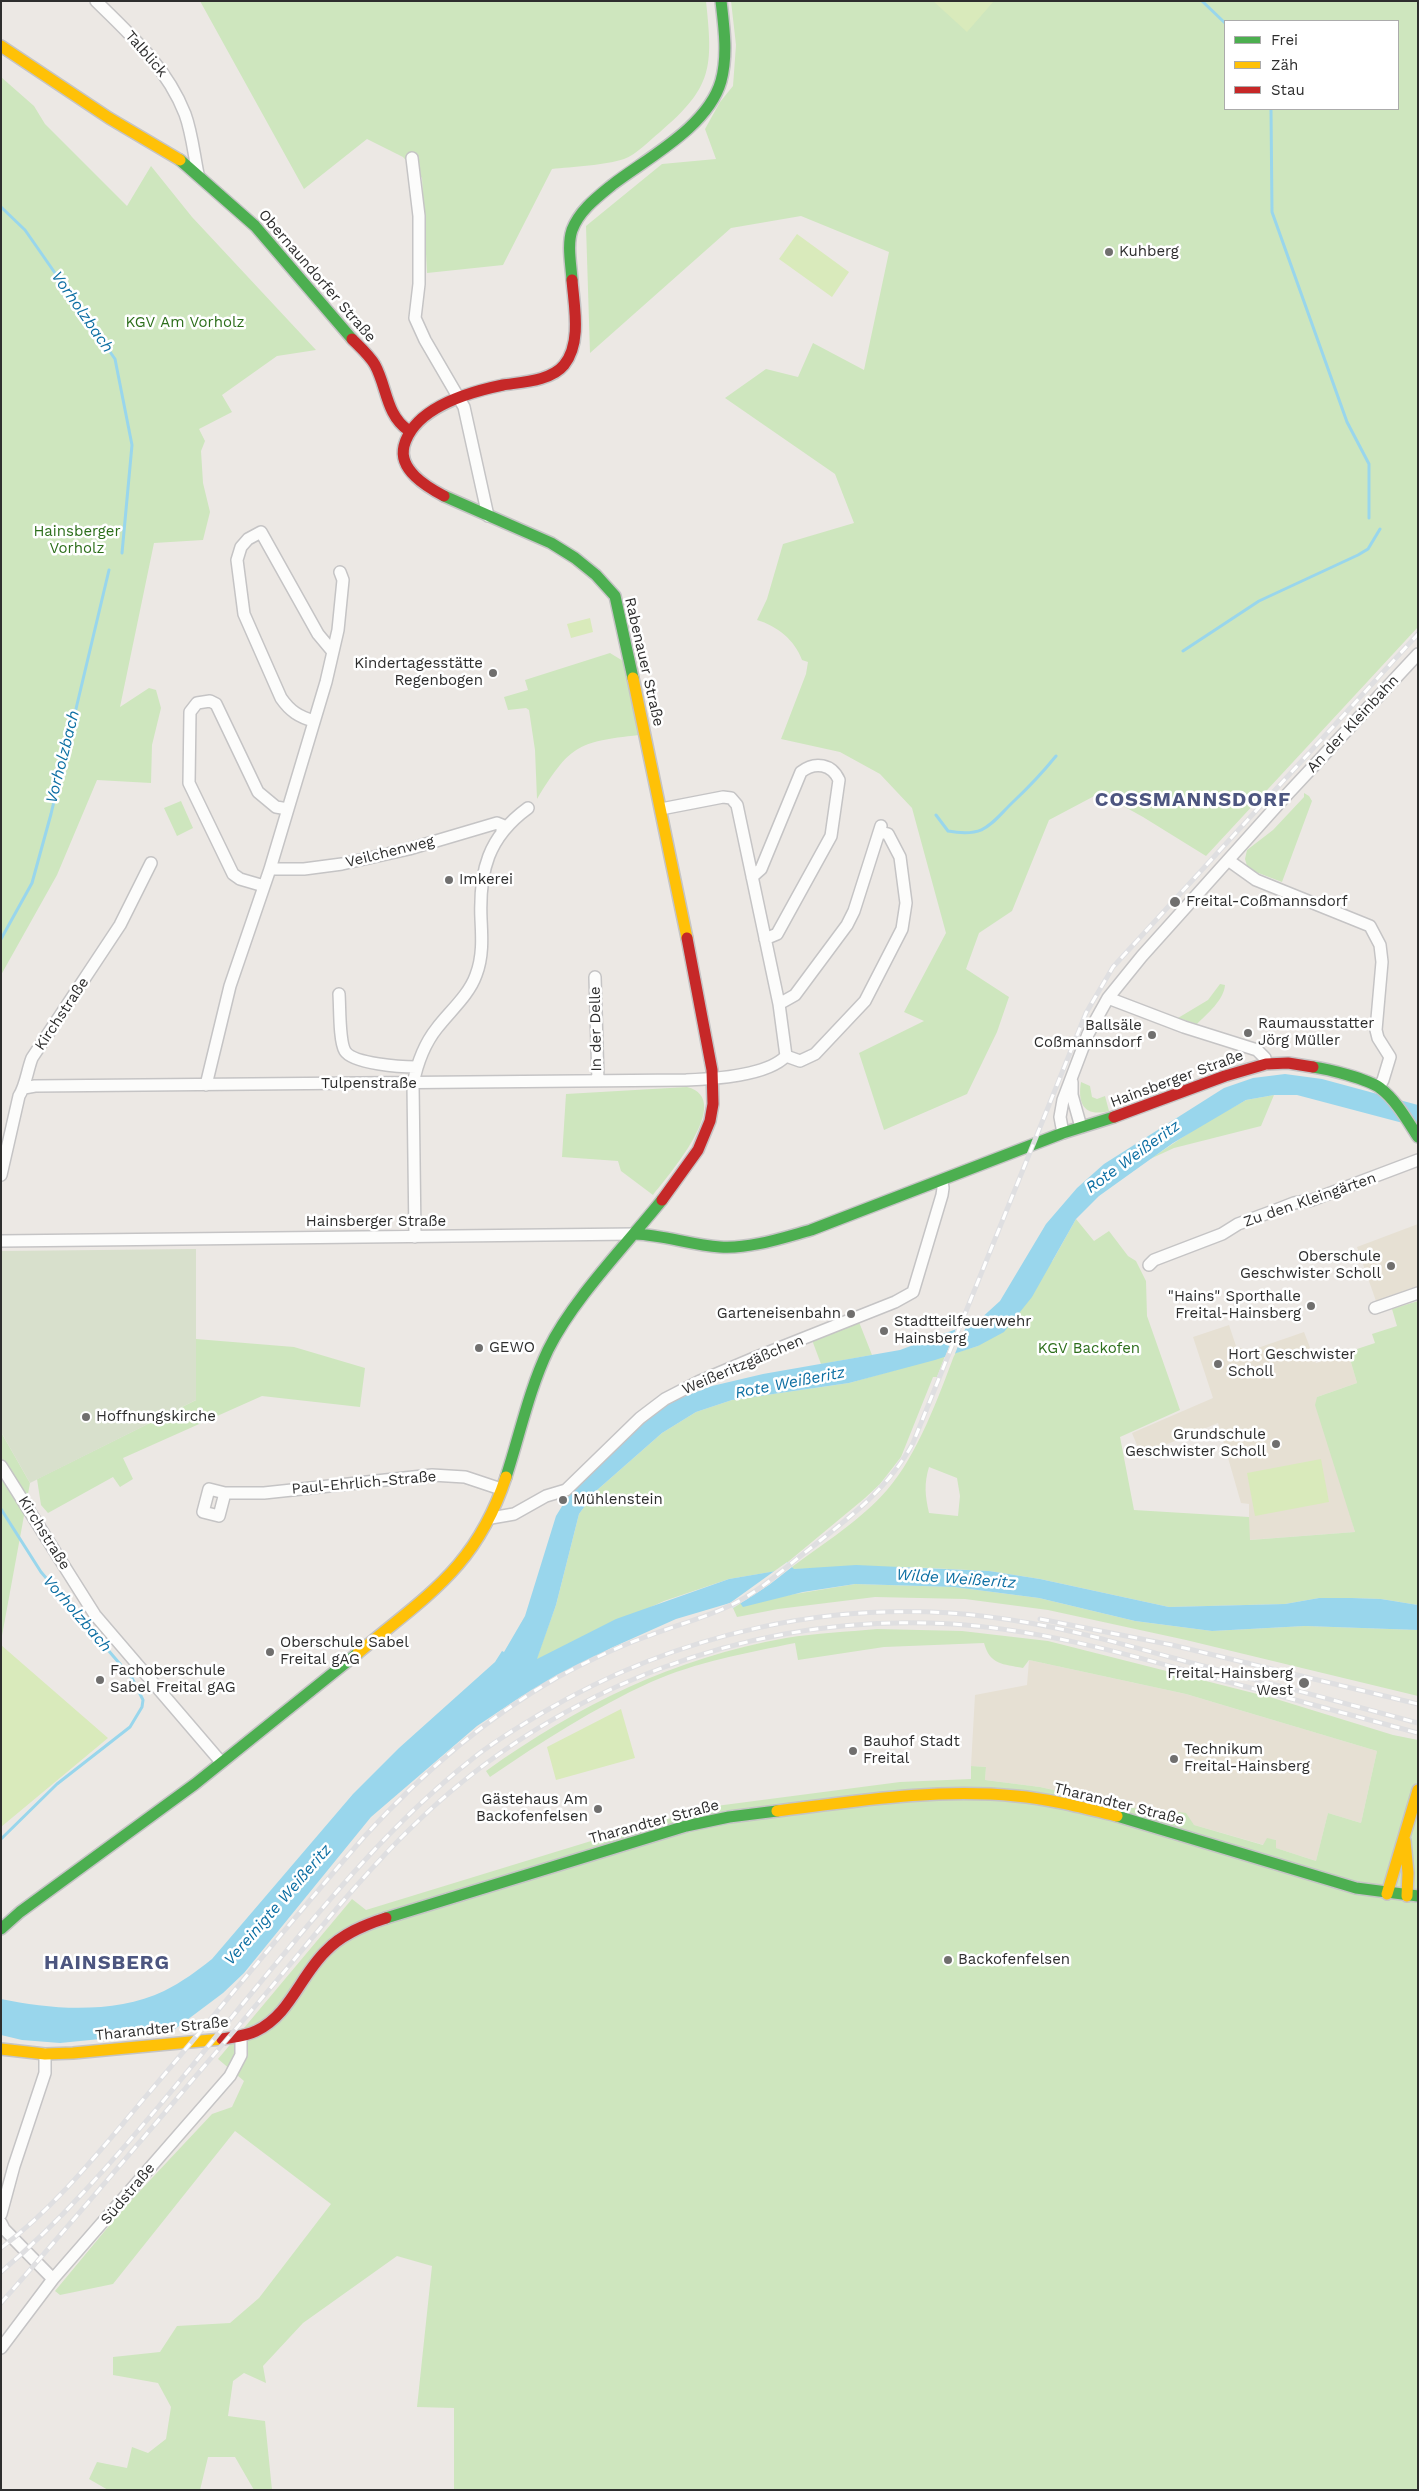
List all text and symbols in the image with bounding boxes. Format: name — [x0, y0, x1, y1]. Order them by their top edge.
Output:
legend — [1224, 20, 1399, 110]
street label: Talblick — [121, 27, 171, 81]
text: Frei — [1271, 31, 1298, 49]
text: Zäh — [1271, 56, 1298, 74]
text: Stau — [1271, 81, 1305, 99]
street label: Obernaundorfer Straße — [254, 206, 380, 346]
place label: Kuhberg — [1119, 243, 1179, 261]
marker: Kuhberg — [1103, 246, 1115, 258]
water label: Vorholzbach — [47, 268, 117, 356]
park label: KGV Am Vorholz — [125, 314, 245, 332]
park label: Hainsberger Vorholz — [33, 523, 121, 558]
street label: Rabenauer Straße — [620, 596, 668, 728]
place label: Kindertagesstätte Regenbogen — [354, 655, 483, 690]
marker: Kindertagesstätte Regenbogen — [487, 667, 499, 679]
street label: An der Kleinbahn — [1303, 672, 1403, 776]
water label: Vorholzbach — [42, 709, 84, 805]
district label: COSSMANNSDORF — [1093, 788, 1293, 812]
street label: Veilchenweg — [344, 832, 436, 872]
place label: Imkerei — [459, 871, 513, 889]
marker: Imkerei — [443, 874, 455, 886]
place label: Freital-Coßmannsdorf — [1186, 893, 1348, 911]
marker: Freital-Coßmannsdorf — [1168, 895, 1182, 909]
street label: Kirchstraße — [31, 974, 93, 1054]
street label: In der Delle — [586, 986, 606, 1072]
place label: Raumausstatter Jörg Müller — [1258, 1015, 1374, 1050]
place label: Ballsäle Coßmannsdorf — [1034, 1017, 1142, 1052]
marker: Raumausstatter Jörg Müller — [1242, 1027, 1254, 1039]
marker: Ballsäle Coßmannsdorf — [1146, 1029, 1158, 1041]
street label: Hainsberger Straße — [1108, 1047, 1246, 1111]
street label: Tulpenstraße — [321, 1075, 417, 1093]
water label: Rote Weißeritz — [1082, 1116, 1184, 1198]
street label: Zu den Kleingärten — [1241, 1169, 1379, 1231]
street label: Hainsberger Straße — [306, 1213, 446, 1231]
place label: Oberschule Geschwister Scholl — [1240, 1248, 1381, 1283]
marker: Oberschule Geschwister Scholl — [1385, 1260, 1397, 1272]
place label: "Hains" Sporthalle Freital-Hainsberg — [1168, 1288, 1301, 1323]
marker: "Hains" Sporthalle Freital-Hainsberg — [1305, 1300, 1317, 1312]
place label: Garteneisenbahn — [717, 1305, 841, 1323]
marker: Garteneisenbahn — [845, 1308, 857, 1320]
place label: Stadtteilfeuerwehr Hainsberg — [894, 1313, 1031, 1348]
marker: Stadtteilfeuerwehr Hainsberg — [878, 1325, 890, 1337]
street label: Weißeritzgäßchen — [680, 1331, 806, 1399]
place label: GEWO — [489, 1339, 535, 1357]
park label: KGV Backofen — [1038, 1340, 1140, 1358]
marker: GEWO — [473, 1342, 485, 1354]
place label: Hort Geschwister Scholl — [1228, 1346, 1355, 1381]
marker: Hort Geschwister Scholl — [1212, 1358, 1224, 1370]
water label: Rote Weißeritz — [733, 1363, 847, 1403]
place label: Hoffnungskirche — [96, 1408, 216, 1426]
marker: Hoffnungskirche — [80, 1411, 92, 1423]
place label: Grundschule Geschwister Scholl — [1125, 1426, 1266, 1461]
marker: Grundschule Geschwister Scholl — [1270, 1438, 1282, 1450]
street label: Paul-Ehrlich-Straße — [291, 1468, 437, 1498]
place label: Mühlenstein — [573, 1491, 663, 1509]
street label: Kirchstraße — [14, 1493, 74, 1573]
marker: Mühlenstein — [557, 1494, 569, 1506]
water label: Wilde Weißeritz — [896, 1565, 1016, 1593]
water label: Vorholzbach — [39, 1572, 115, 1656]
place label: Oberschule Sabel Freital gAG — [280, 1634, 409, 1669]
marker: Oberschule Sabel Freital gAG — [264, 1646, 276, 1658]
place label: Fachoberschule Sabel Freital gAG — [110, 1662, 236, 1697]
place label: Freital-Hainsberg West — [1167, 1665, 1293, 1700]
marker: Fachoberschule Sabel Freital gAG — [94, 1674, 106, 1686]
marker: Freital-Hainsberg West — [1297, 1676, 1311, 1690]
place label: Bauhof Stadt Freital — [863, 1733, 960, 1768]
place label: Technikum Freital-Hainsberg — [1184, 1741, 1310, 1776]
marker: Bauhof Stadt Freital — [847, 1745, 859, 1757]
marker: Technikum Freital-Hainsberg — [1168, 1753, 1180, 1765]
street label: Tharandter Straße — [1052, 1779, 1186, 1829]
place label: Gästehaus Am Backofenfelsen — [476, 1791, 588, 1826]
street label: Tharandter Straße — [587, 1796, 721, 1848]
marker: Gästehaus Am Backofenfelsen — [592, 1803, 604, 1815]
water label: Vereinigte Weißeritz — [220, 1841, 336, 1969]
district label: HAINSBERG — [43, 1951, 171, 1975]
place label: Backofenfelsen — [958, 1951, 1070, 1969]
marker: Backofenfelsen — [942, 1954, 954, 1966]
street label: Tharandter Straße — [94, 2013, 230, 2045]
street label: Südstraße — [97, 2160, 159, 2228]

